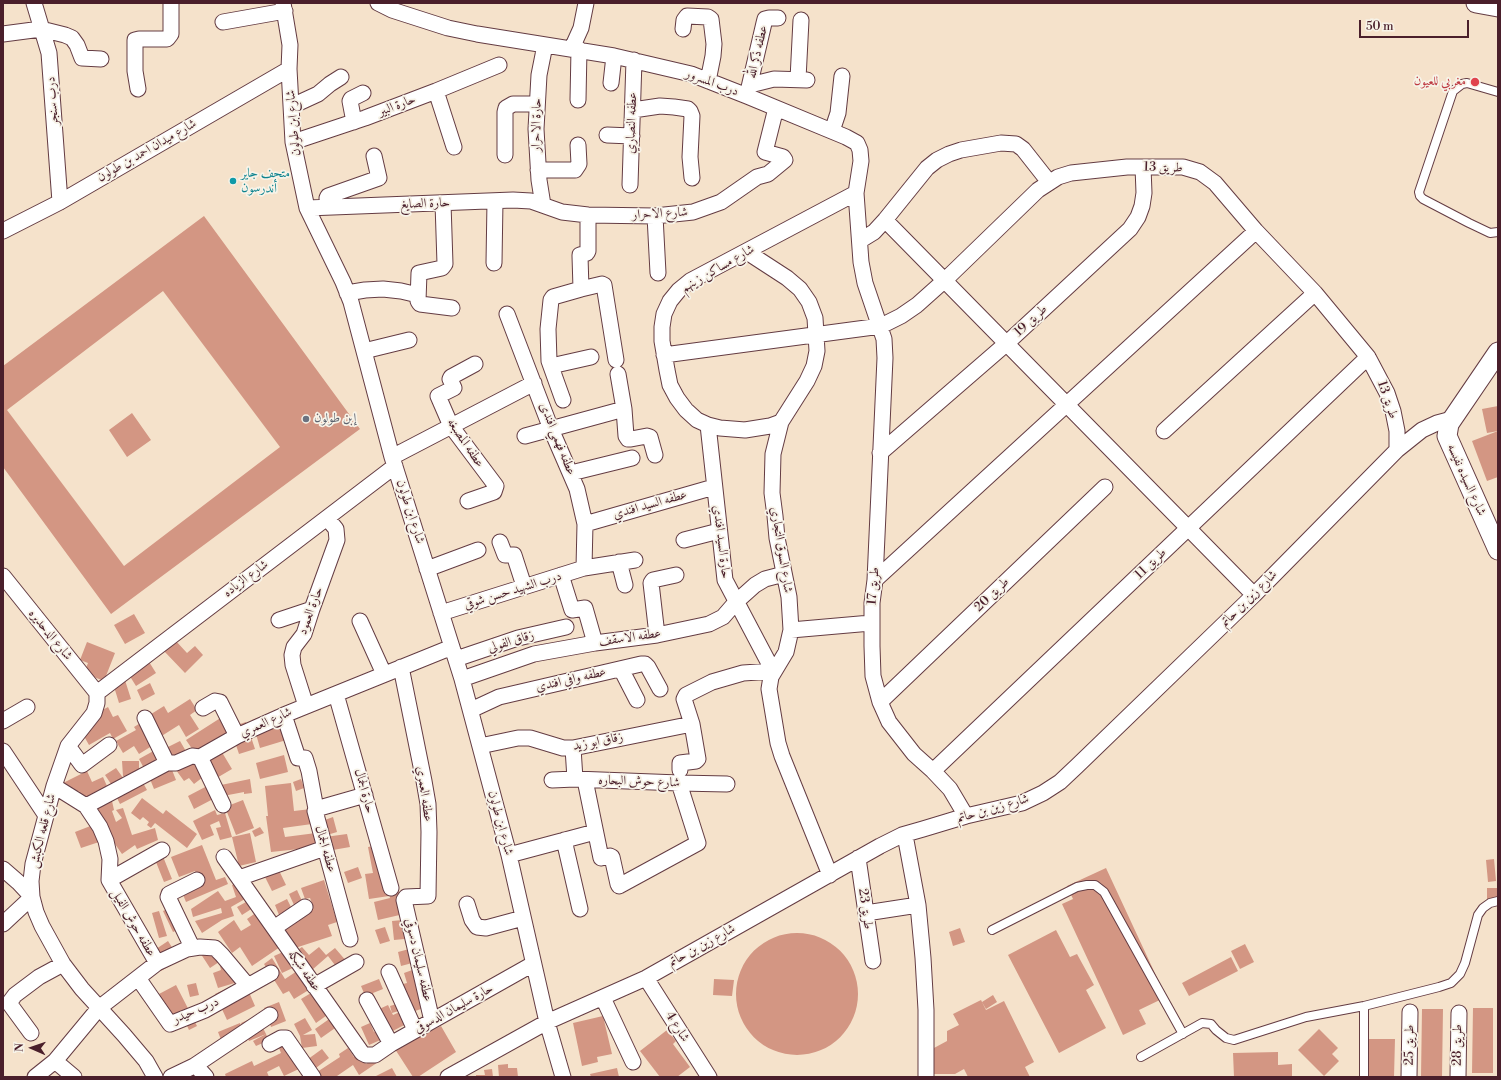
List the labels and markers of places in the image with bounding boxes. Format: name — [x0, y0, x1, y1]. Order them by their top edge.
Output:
place label: مغربي للعيون — [1414, 74, 1466, 90]
marker: مغربي للعيون — [1469, 76, 1481, 88]
place label: متحف جاير أندرسون — [241, 166, 290, 197]
marker: متحف جاير أندرسون — [228, 176, 238, 186]
place label: إبن طولون — [314, 411, 356, 427]
marker: إبن طولون — [301, 414, 311, 424]

